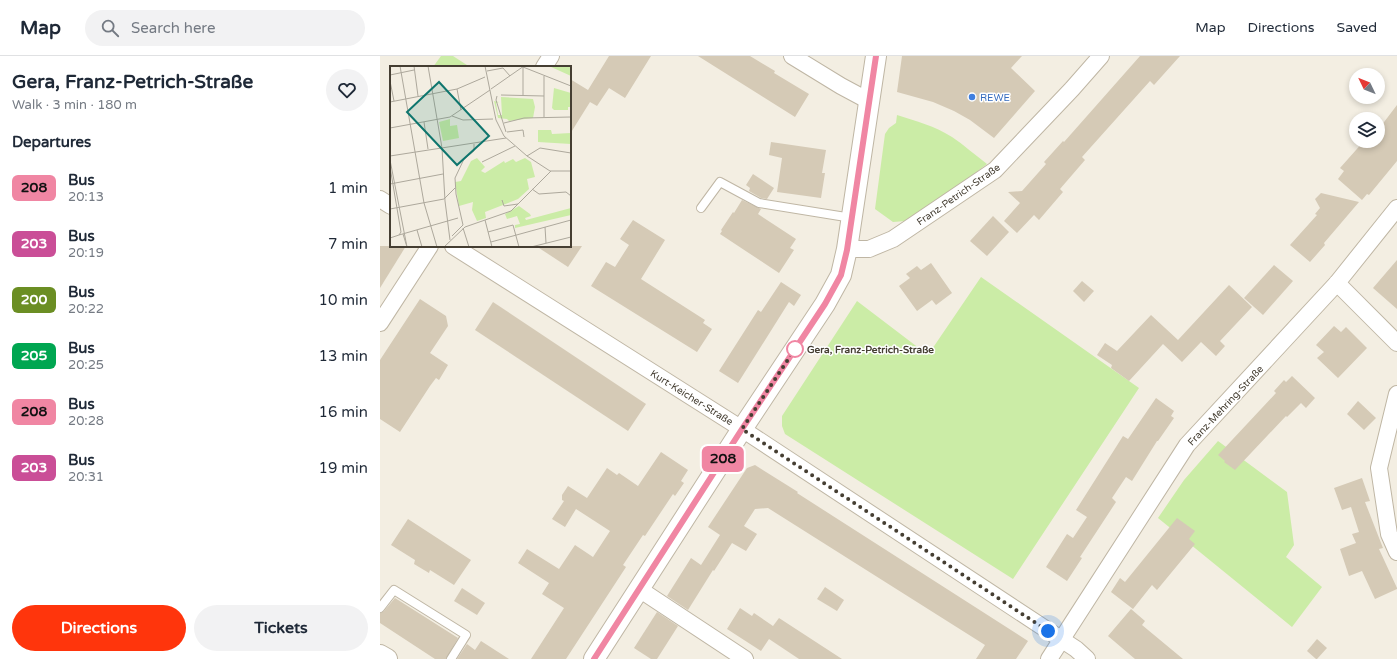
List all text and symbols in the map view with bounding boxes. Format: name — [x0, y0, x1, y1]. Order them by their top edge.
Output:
search box — [85, 10, 365, 46]
text: Map — [20, 17, 61, 39]
icon: search — [99, 17, 121, 39]
text: Search here — [131, 19, 215, 37]
text: Map — [1195, 19, 1226, 36]
text: Directions — [1248, 19, 1315, 36]
text: Saved — [1337, 19, 1377, 36]
inset map — [390, 66, 571, 247]
north arrow — [1349, 68, 1385, 104]
map controls — [1349, 68, 1385, 148]
button: heart — [326, 69, 368, 111]
text: Gera, Franz-Petrich-Straße — [12, 71, 253, 93]
marker: REWE — [967, 92, 977, 102]
place label: REWE — [980, 92, 1010, 104]
text: Walk · 3 min · 180 m — [12, 97, 137, 113]
button: layers — [1349, 112, 1385, 148]
text: Departures — [12, 133, 91, 151]
street label: Franz-Petrich-Straße — [915, 161, 1003, 228]
text: Bus — [68, 171, 95, 189]
text: 208 — [21, 179, 47, 196]
text: 1 min — [328, 179, 368, 197]
text: 20:13 — [68, 189, 104, 205]
text: Bus — [68, 227, 95, 245]
text: 203 — [21, 235, 47, 252]
text: 7 min — [328, 235, 368, 253]
text: 20:19 — [68, 245, 104, 261]
text: Bus — [68, 283, 95, 301]
text: 200 — [21, 291, 47, 308]
text: 10 min — [319, 291, 368, 309]
text: 20:22 — [68, 301, 104, 317]
text: Bus — [68, 339, 95, 357]
marker: Gera, Franz-Petrich-Straße — [786, 340, 804, 358]
place label: Gera, Franz-Petrich-Straße — [807, 344, 934, 356]
text: 205 — [21, 347, 47, 364]
text: 13 min — [319, 347, 368, 365]
text: 20:25 — [68, 357, 104, 373]
street label: Franz-Mehring-Straße — [1185, 363, 1266, 448]
street label: Kurt-Keicher-Straße — [648, 368, 735, 428]
text: Bus — [68, 395, 95, 413]
text: 208 — [21, 403, 47, 420]
text: 16 min — [319, 403, 368, 421]
text: 20:28 — [68, 413, 104, 429]
line badge: 208 — [700, 446, 746, 472]
text: 208 — [710, 450, 736, 467]
text: Bus — [68, 451, 95, 469]
text: 203 — [21, 459, 47, 476]
text: 19 min — [319, 459, 368, 477]
text: 20:31 — [68, 469, 104, 485]
button: Directions — [12, 605, 186, 651]
button: Tickets — [194, 605, 368, 651]
your location — [1038, 621, 1058, 641]

